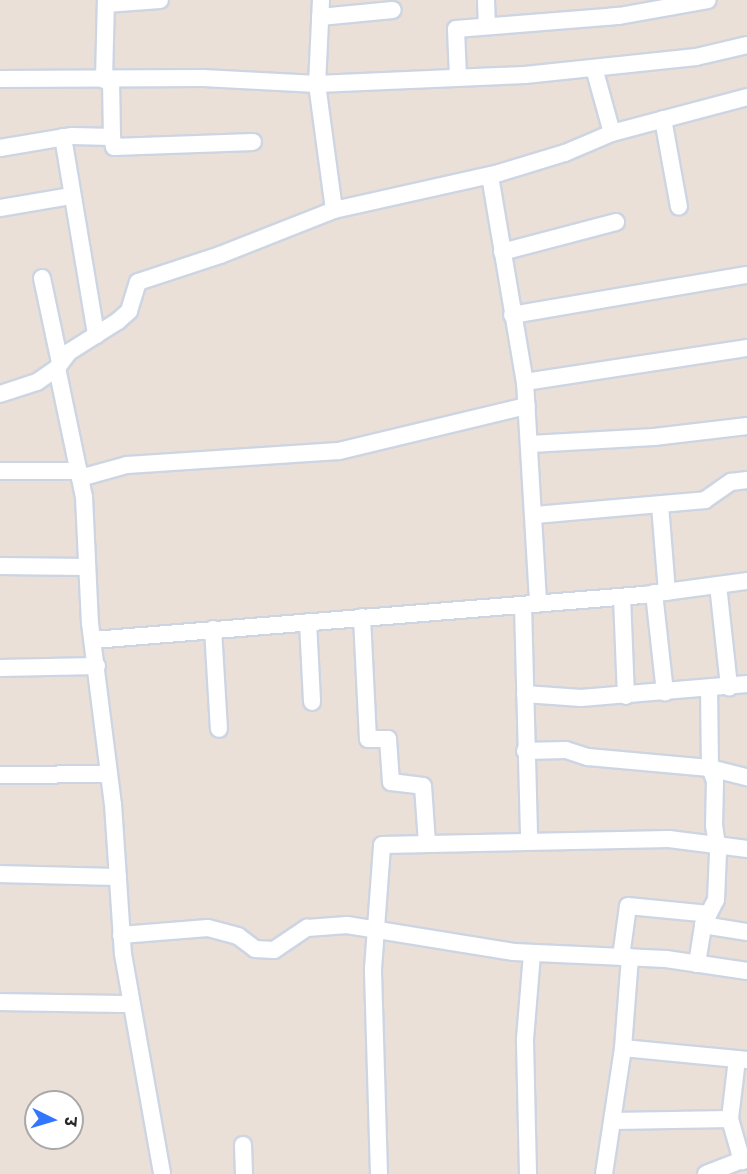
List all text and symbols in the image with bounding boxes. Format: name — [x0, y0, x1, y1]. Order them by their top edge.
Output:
north arrow — [24, 1090, 84, 1150]
text: उ — [59, 1116, 82, 1127]

